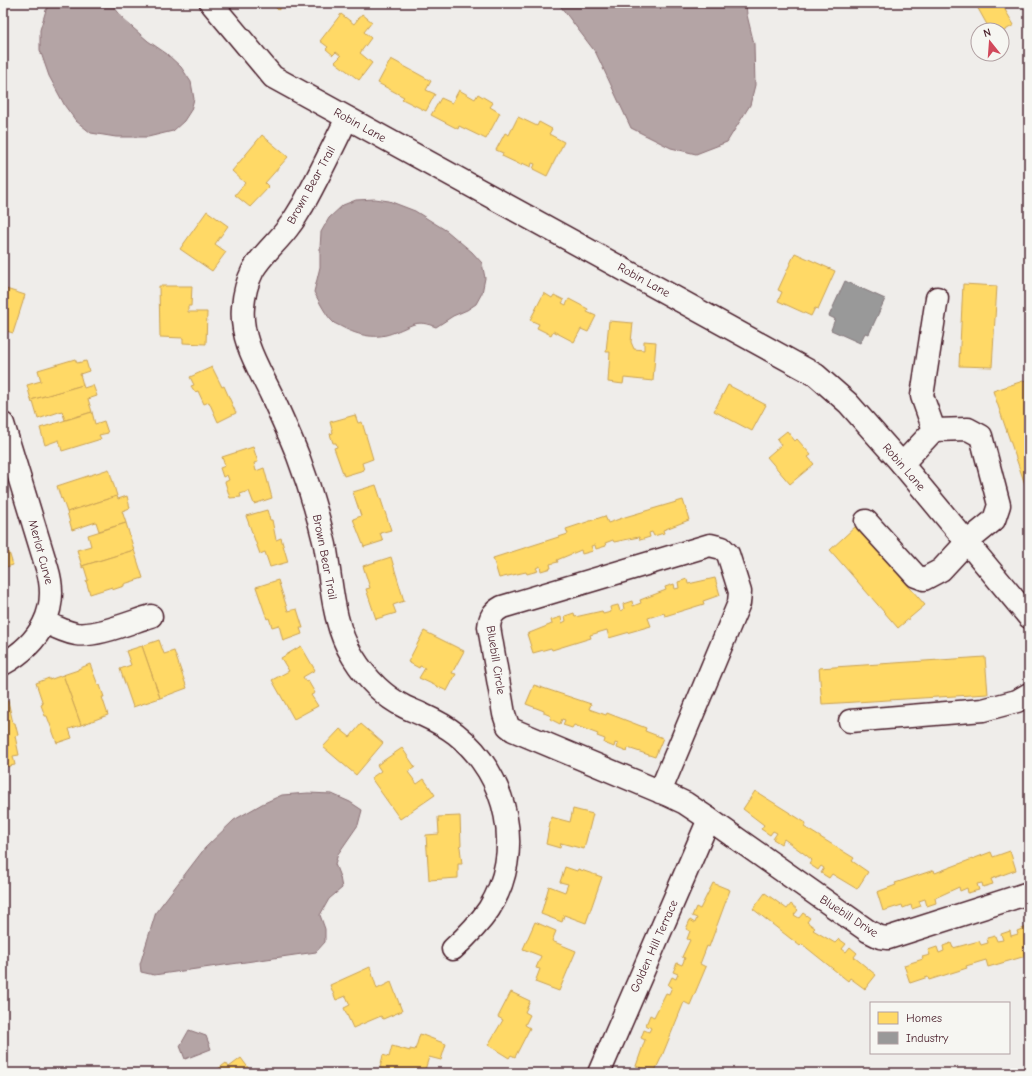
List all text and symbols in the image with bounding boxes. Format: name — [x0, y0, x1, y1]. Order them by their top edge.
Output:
north arrow — [970, 22, 1010, 62]
text: N — [982, 26, 993, 40]
street label: Robin Lane — [331, 105, 389, 145]
street label: Brown Bear Trail — [284, 144, 338, 226]
street label: Robin Lane — [615, 260, 673, 300]
street label: Robin Lane — [880, 441, 928, 493]
street label: Brown Bear Trail — [310, 513, 340, 601]
street label: Merlot Curve — [26, 518, 56, 586]
street label: Bluebill Circle — [484, 625, 508, 695]
street label: Bluebill Drive — [817, 892, 881, 940]
street label: Golden Hill Terrace — [627, 898, 681, 994]
legend — [870, 1002, 1010, 1054]
text: Homes — [906, 1011, 942, 1025]
text: Industry — [906, 1031, 949, 1045]

